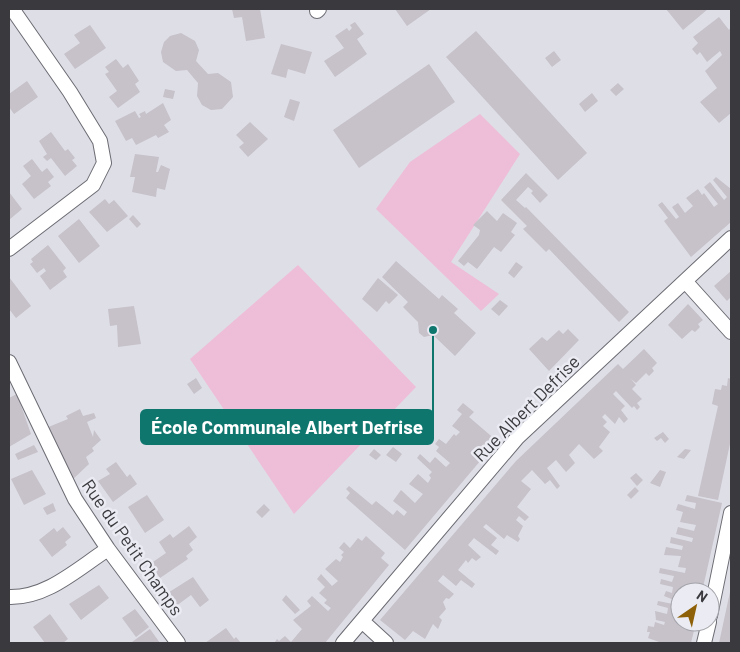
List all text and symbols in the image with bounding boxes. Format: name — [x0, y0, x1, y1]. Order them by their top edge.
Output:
street label: Rue Albert Defrise — [468, 350, 584, 466]
callout: École Communale Albert Defrise — [141, 410, 433, 444]
text: École Communale Albert Defrise — [151, 415, 423, 438]
street label: Rue du Petit Champs — [78, 475, 188, 619]
north arrow — [670, 582, 720, 632]
text: N — [694, 586, 711, 605]

